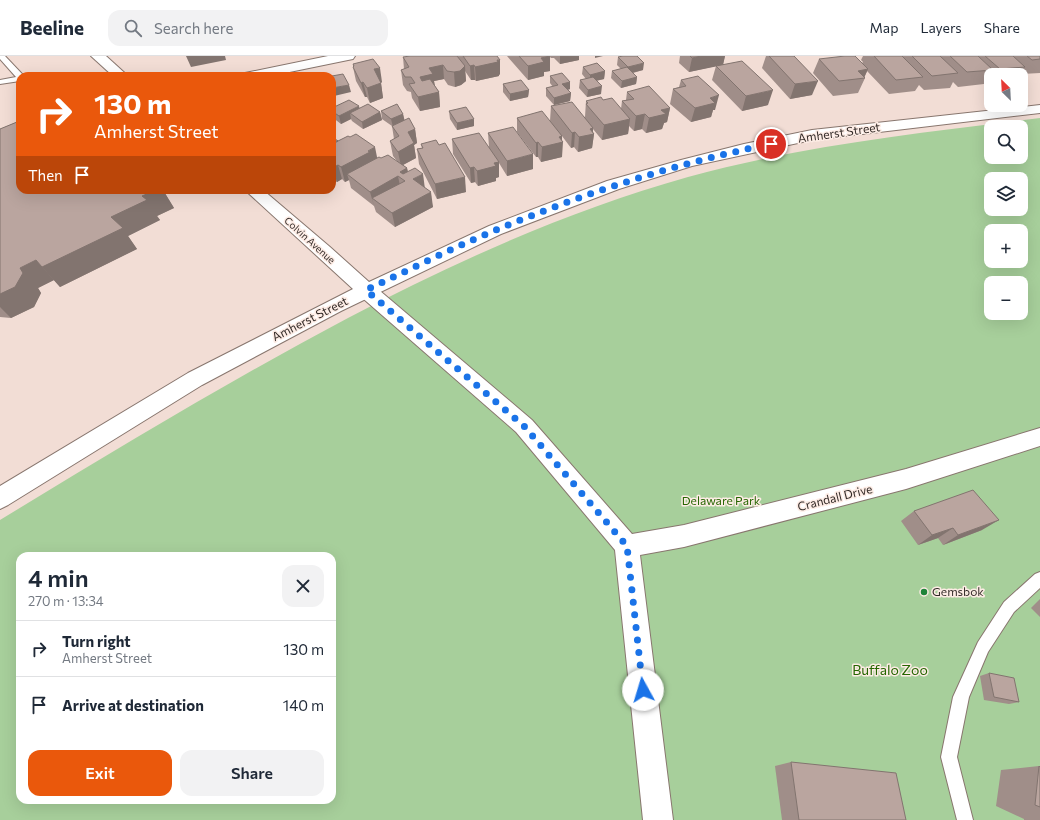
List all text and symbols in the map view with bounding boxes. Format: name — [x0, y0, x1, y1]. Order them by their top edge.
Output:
search box — [108, 10, 388, 46]
text: Beeline — [20, 16, 84, 39]
icon: search — [122, 17, 144, 39]
text: Search here — [154, 19, 233, 37]
text: Map — [870, 19, 898, 36]
text: Layers — [920, 19, 962, 36]
text: Share — [984, 19, 1020, 36]
north arrow — [984, 68, 1028, 112]
map controls — [984, 68, 1028, 320]
text: 130 m — [94, 86, 171, 120]
icon: right — [28, 88, 80, 140]
street label: Amherst Street — [797, 119, 881, 145]
text: Amherst Street — [94, 120, 219, 142]
button: search — [984, 120, 1028, 164]
pin — [754, 127, 788, 161]
icon: arrive — [760, 133, 782, 155]
icon: arrive — [71, 164, 93, 186]
text: Then — [28, 166, 63, 184]
button: layers — [984, 172, 1028, 216]
street label: Colvin Avenue — [282, 214, 338, 266]
button: + — [984, 224, 1028, 268]
button: − — [984, 276, 1028, 320]
street label: Amherst Street — [269, 293, 350, 343]
street label: Crandall Drive — [796, 481, 874, 513]
park label: Delaware Park — [682, 493, 761, 507]
text: 4 min — [28, 563, 89, 592]
button: close — [282, 565, 324, 607]
place label: Gemsbok — [932, 584, 984, 598]
marker: Gemsbok — [919, 587, 929, 597]
text: 270 m · 13:34 — [28, 593, 104, 609]
text: Turn right — [62, 632, 131, 650]
icon: right — [28, 638, 50, 660]
text: 130 m — [283, 640, 324, 658]
text: Amherst Street — [62, 650, 152, 666]
park label: Buffalo Zoo — [852, 661, 928, 678]
position arrow — [622, 669, 664, 711]
icon: arrive — [28, 694, 50, 716]
text: Arrive at destination — [62, 696, 204, 714]
text: 140 m — [283, 696, 324, 714]
button: Exit — [28, 750, 172, 796]
button: Share — [180, 750, 324, 796]

